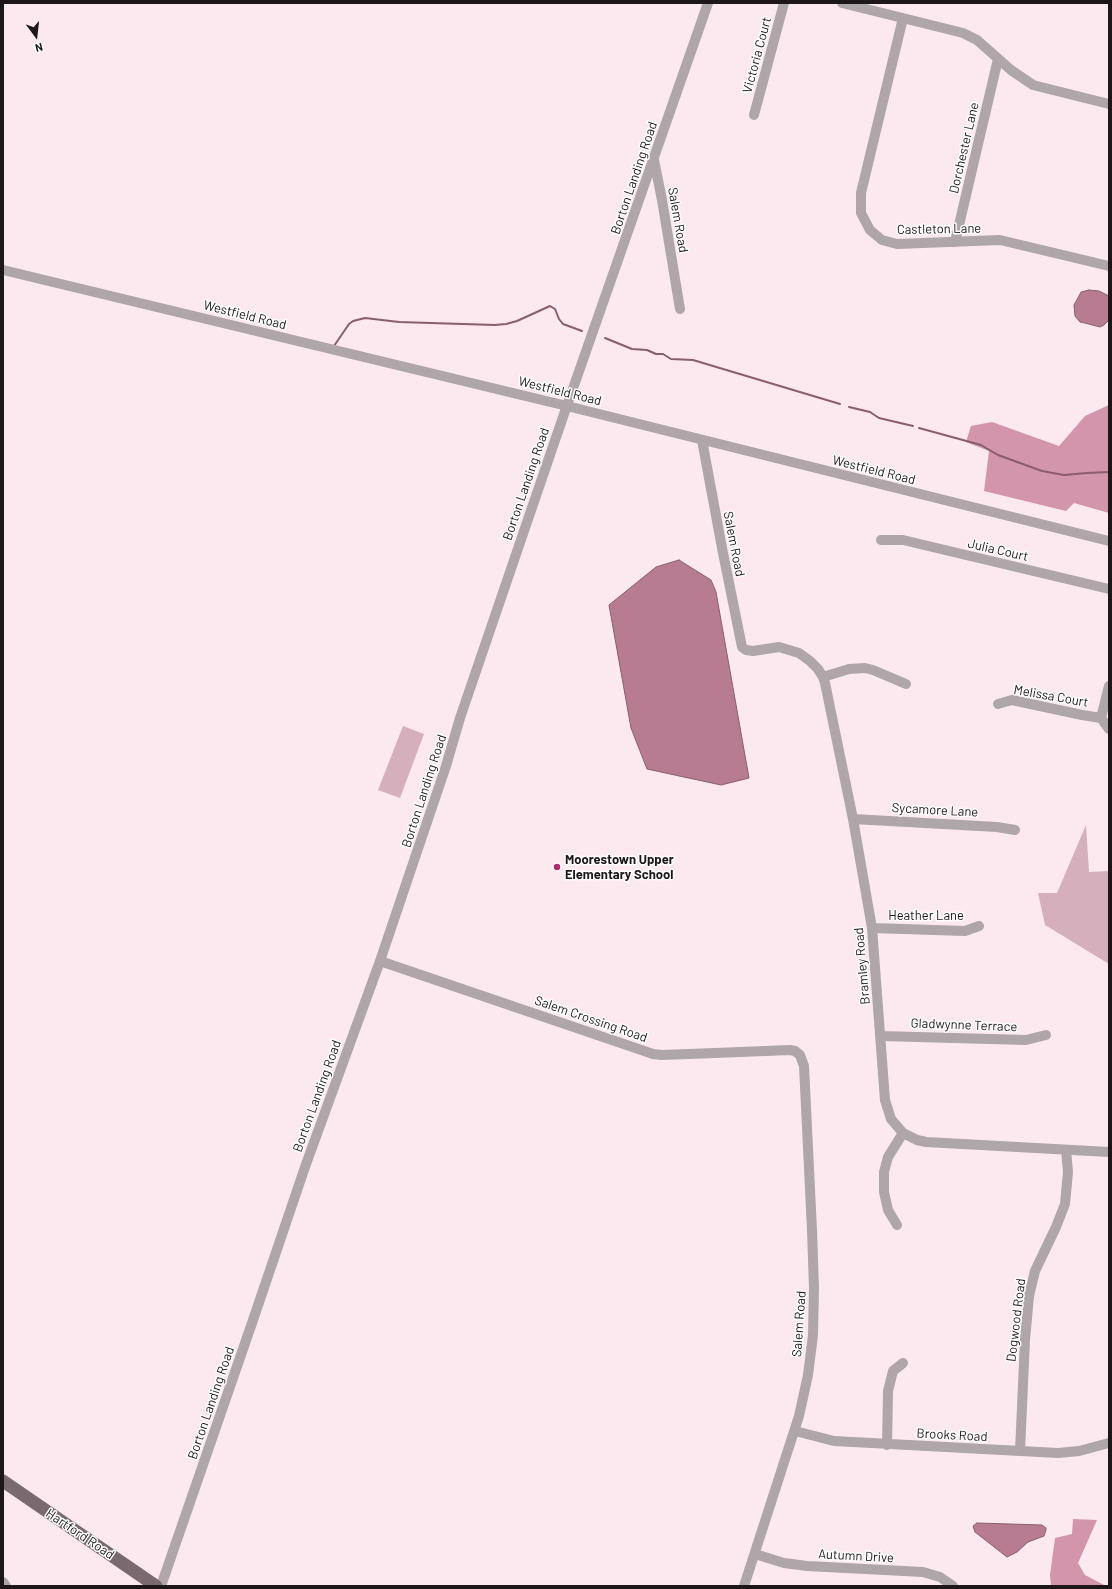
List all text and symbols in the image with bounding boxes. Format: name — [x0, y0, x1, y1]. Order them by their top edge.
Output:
street label: Victoria Court — [739, 15, 775, 95]
north arrow — [16, 16, 56, 56]
text: N — [34, 41, 44, 55]
street label: Dorchester Lane — [946, 101, 982, 195]
street label: Borton Landing Road — [607, 120, 661, 236]
street label: Salem Road — [665, 186, 691, 254]
street label: Castleton Lane — [897, 220, 981, 238]
street label: Westfield Road — [202, 297, 288, 333]
street label: Westfield Road — [517, 373, 603, 409]
street label: Borton Landing Road — [499, 426, 553, 542]
street label: Westfield Road — [831, 452, 917, 488]
street label: Salem Road — [720, 510, 748, 578]
street label: Julia Court — [966, 535, 1030, 565]
street label: Melissa Court — [1012, 682, 1090, 710]
street label: Borton Landing Road — [398, 732, 450, 850]
street label: Sycamore Lane — [891, 800, 979, 820]
place label: Moorestown Upper Elementary School — [565, 852, 674, 883]
marker: Moorestown Upper Elementary School — [552, 862, 562, 872]
street label: Heather Lane — [888, 908, 964, 924]
street label: Bramley Road — [851, 927, 873, 1005]
street label: Salem Crossing Road — [533, 992, 649, 1046]
street label: Gladwynne Terrace — [910, 1015, 1018, 1035]
street label: Borton Landing Road — [289, 1038, 345, 1154]
street label: Dogwood Road — [1003, 1277, 1029, 1363]
street label: Salem Road — [789, 1290, 809, 1358]
street label: Borton Landing Road — [184, 1345, 238, 1461]
street label: Brooks Road — [916, 1425, 988, 1445]
street label: Hartford Road — [43, 1505, 117, 1563]
street label: Autumn Drive — [818, 1546, 894, 1566]

